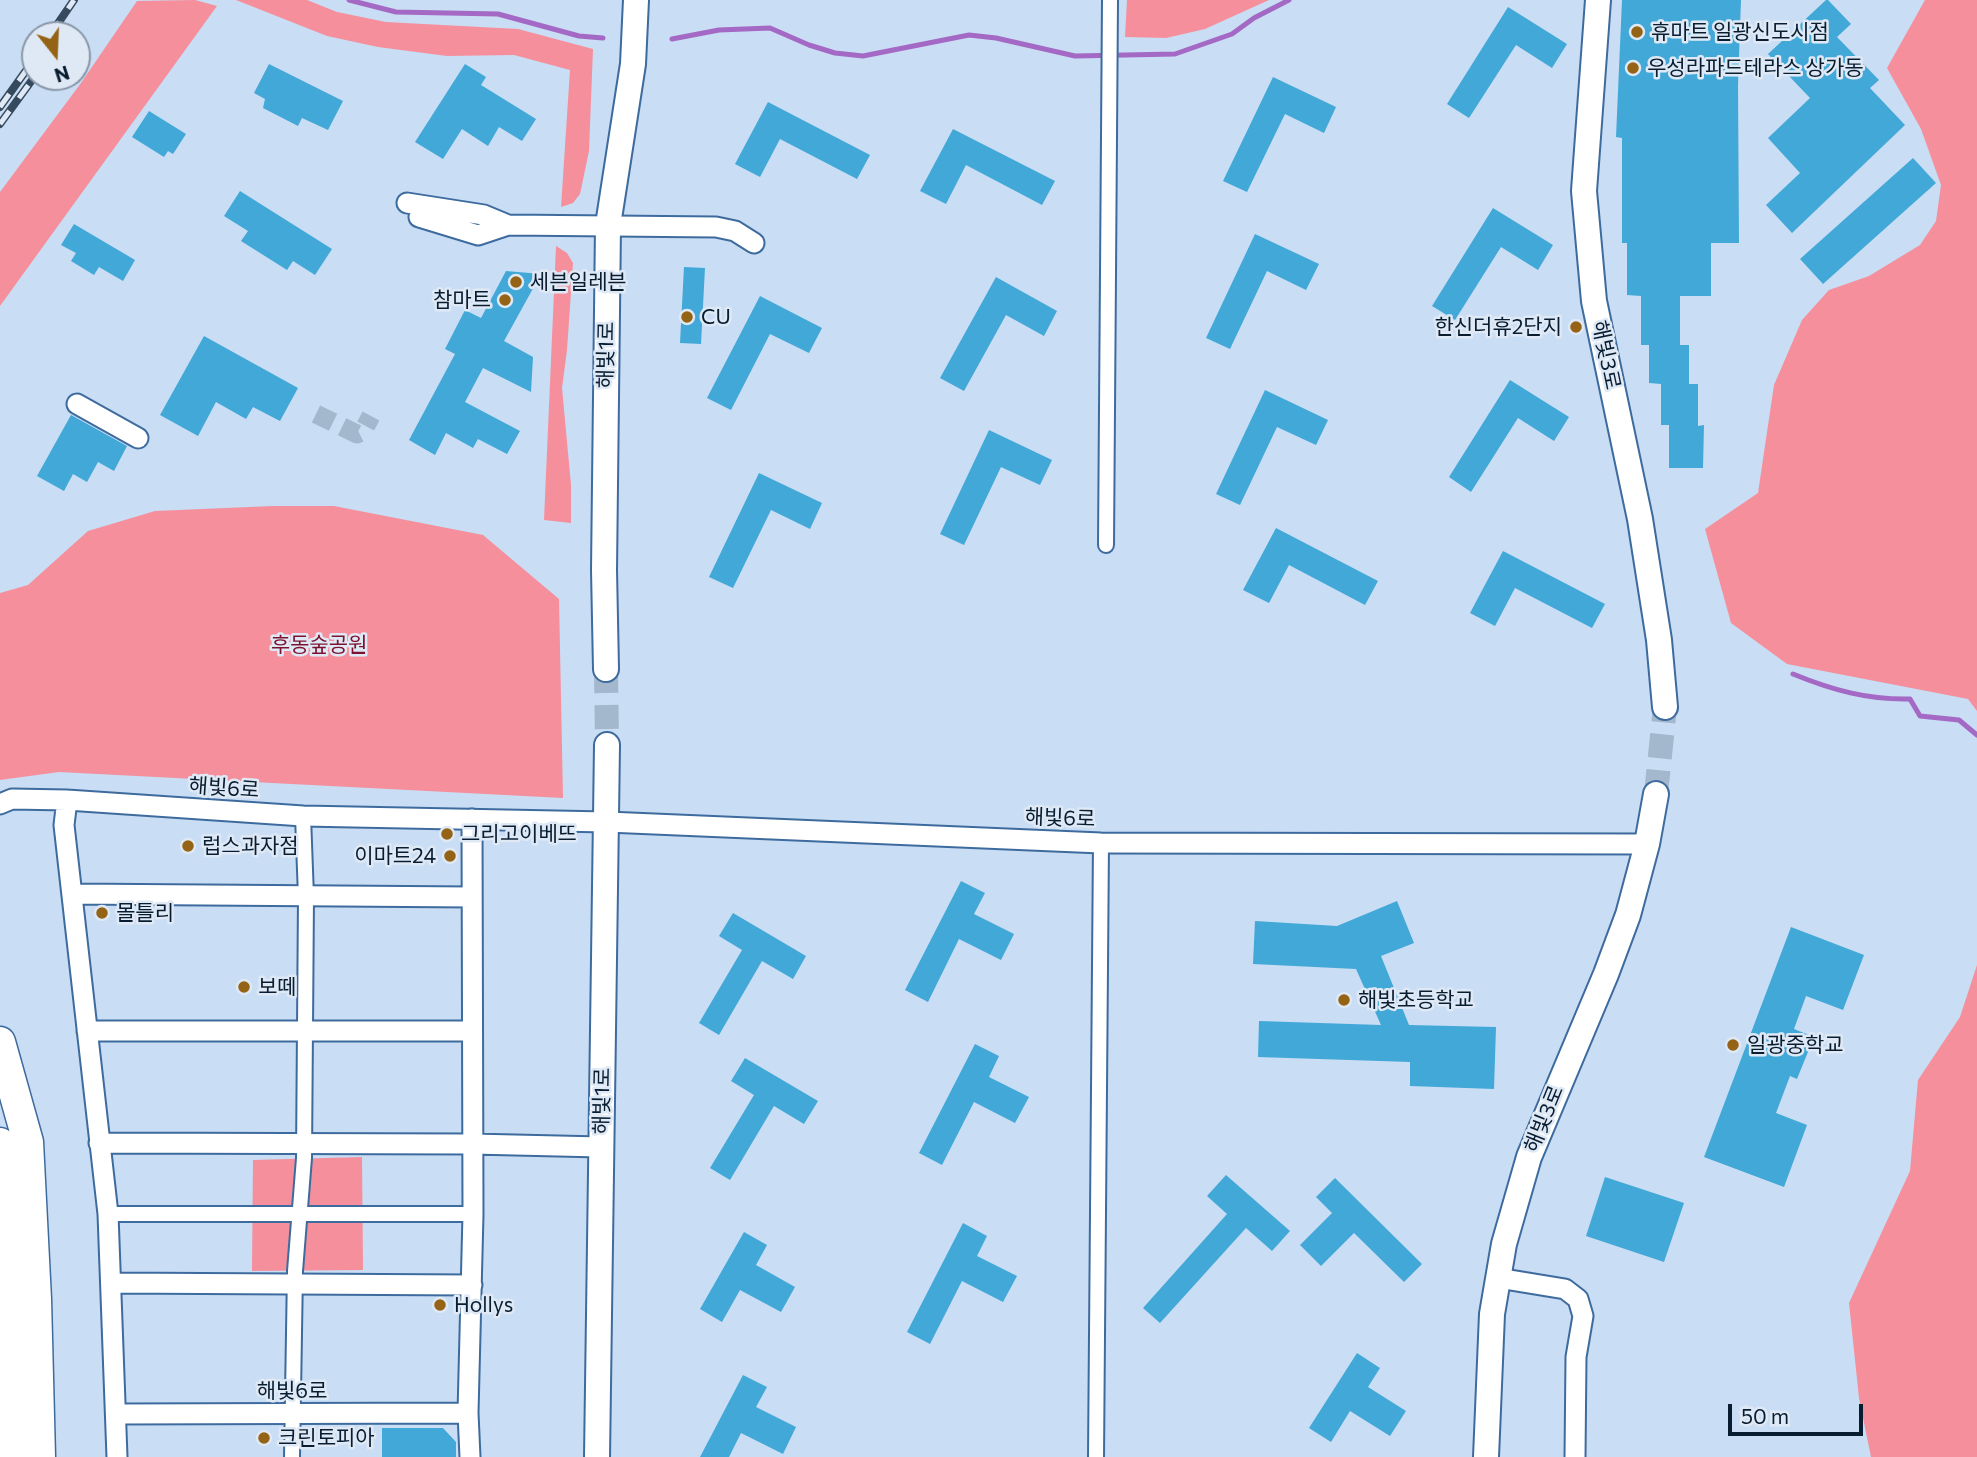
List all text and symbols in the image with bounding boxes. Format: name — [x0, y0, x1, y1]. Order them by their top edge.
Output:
place label: 휴마트 일광신도시점 — [1651, 19, 1829, 45]
north arrow — [21, 21, 91, 91]
marker: 휴마트 일광신도시점 — [1629, 24, 1645, 40]
place label: 우성라파드테라스 상가동 — [1647, 55, 1864, 81]
marker: 우성라파드테라스 상가동 — [1625, 60, 1641, 76]
text: N — [52, 61, 72, 88]
place label: 세븐일레븐 — [530, 269, 627, 295]
marker: 세븐일레븐 — [508, 274, 524, 290]
place label: 참마트 — [433, 287, 491, 313]
marker: 참마트 — [497, 292, 513, 308]
place label: CU — [701, 304, 731, 330]
marker: CU — [679, 309, 695, 325]
place label: 한신더휴2단지 — [1434, 314, 1562, 340]
street label: 해빛3로 — [1586, 318, 1626, 392]
marker: 한신더휴2단지 — [1568, 319, 1584, 335]
street label: 해빛1로 — [593, 321, 619, 389]
park label: 후동숲공원 — [271, 632, 367, 658]
street label: 해빛6로 — [188, 773, 260, 803]
street label: 해빛6로 — [1024, 804, 1096, 832]
place label: 그리고이베뜨 — [461, 821, 577, 847]
marker: 그리고이베뜨 — [439, 826, 455, 842]
place label: 럽스과자점 — [202, 833, 299, 859]
marker: 럽스과자점 — [180, 838, 196, 854]
place label: 이마트24 — [354, 843, 436, 869]
marker: 이마트24 — [442, 848, 458, 864]
place label: 몰틀리 — [116, 900, 174, 926]
marker: 몰틀리 — [94, 905, 110, 921]
place label: 보떼 — [258, 974, 297, 1000]
marker: 보떼 — [236, 979, 252, 995]
place label: 해빛초등학교 — [1358, 987, 1474, 1013]
marker: 해빛초등학교 — [1336, 992, 1352, 1008]
place label: 일광중학교 — [1747, 1032, 1844, 1058]
marker: 일광중학교 — [1725, 1037, 1741, 1053]
street label: 해빛1로 — [589, 1067, 615, 1135]
street label: 해빛3로 — [1519, 1082, 1569, 1156]
place label: Hollys — [454, 1292, 513, 1318]
marker: Hollys — [432, 1297, 448, 1313]
street label: 해빛6로 — [257, 1378, 327, 1404]
scale bar — [1732, 1390, 1867, 1434]
text: 50 m — [1741, 1403, 1789, 1428]
place label: 크린토피아 — [278, 1425, 375, 1451]
marker: 크린토피아 — [256, 1430, 272, 1446]

